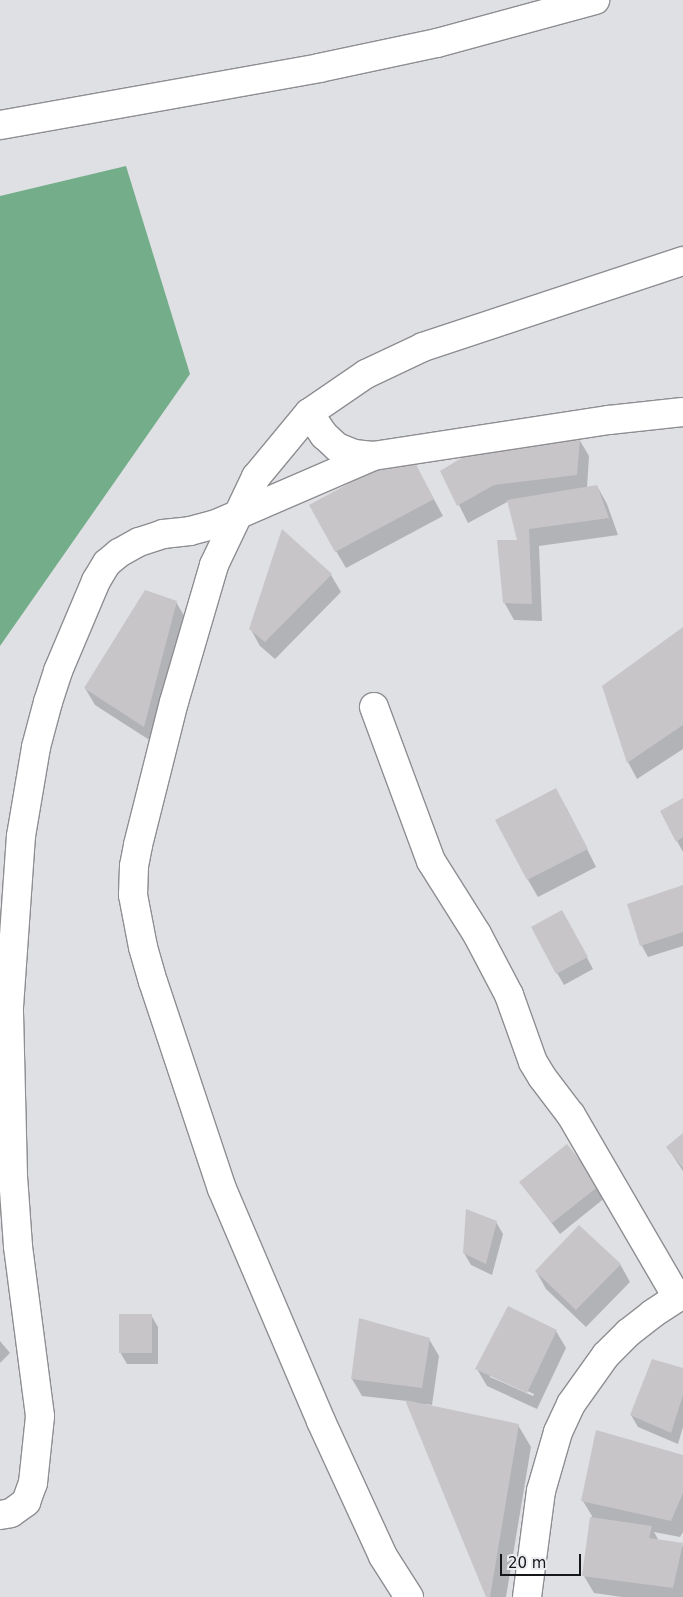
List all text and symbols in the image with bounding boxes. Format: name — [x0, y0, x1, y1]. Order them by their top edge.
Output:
scale bar — [503, 1544, 584, 1576]
text: 20 m — [508, 1554, 546, 1572]

